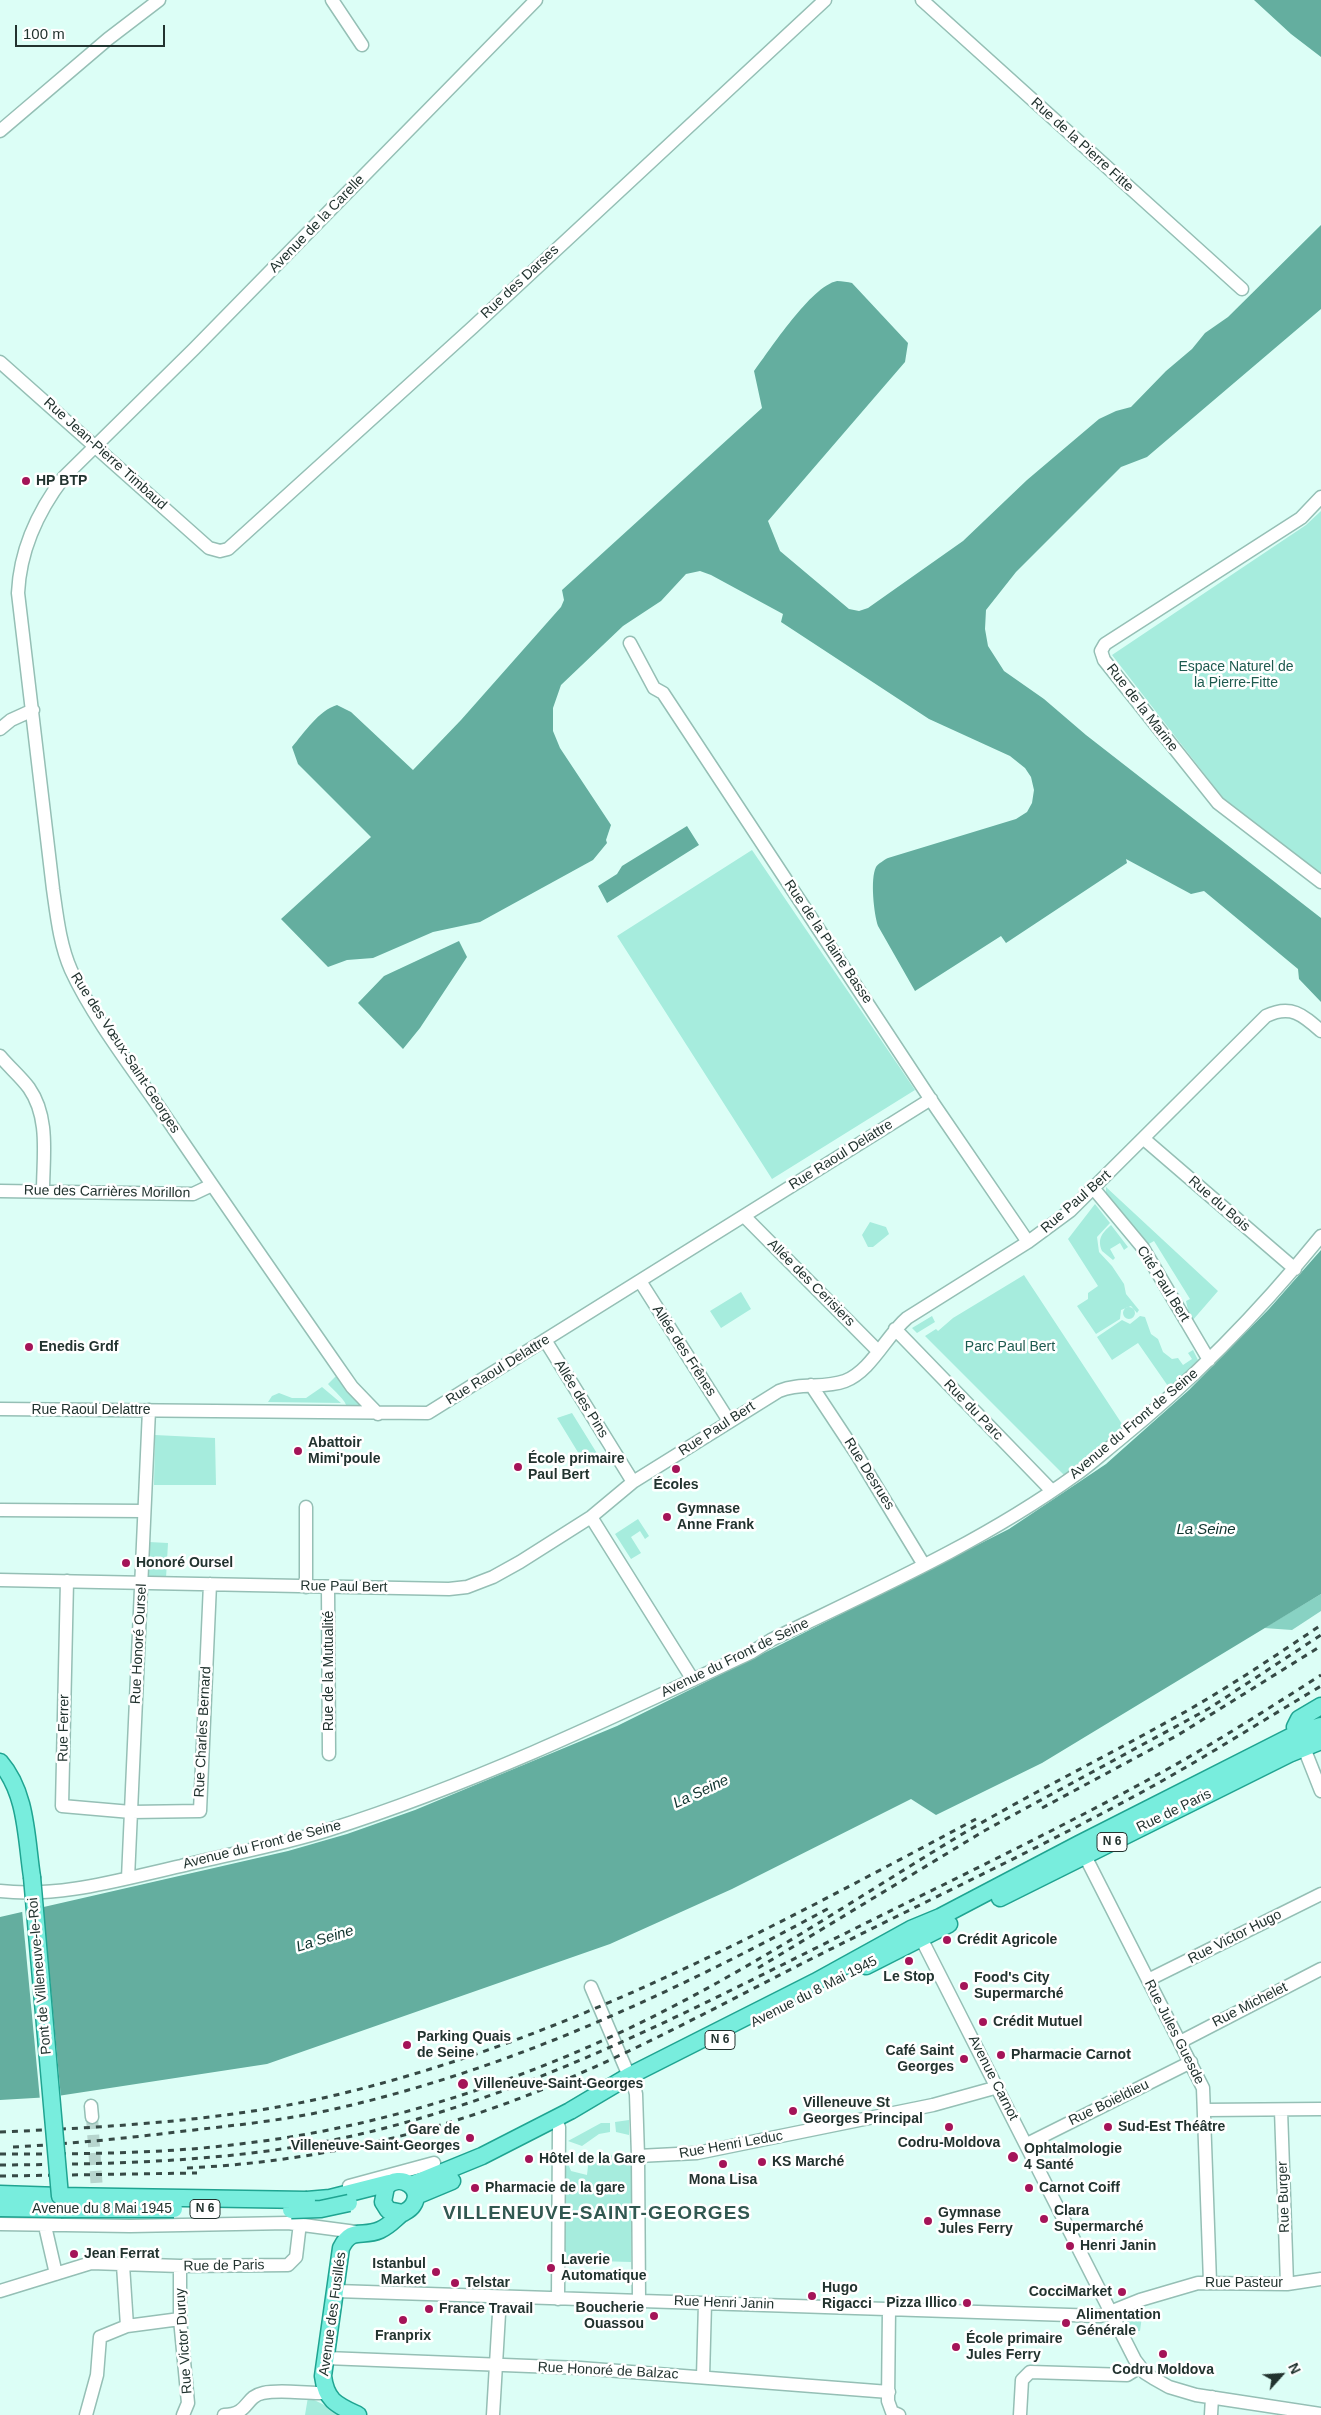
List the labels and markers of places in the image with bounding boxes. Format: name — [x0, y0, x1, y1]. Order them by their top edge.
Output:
place label: HP BTP — [36, 473, 87, 489]
marker: HP BTP — [20, 475, 32, 487]
place label: Enedis Grdf — [39, 1339, 118, 1355]
marker: Enedis Grdf — [23, 1341, 35, 1353]
place label: Abattoir Mimi'poule — [308, 1435, 381, 1468]
marker: Abattoir Mimi'poule — [292, 1445, 304, 1457]
place label: École primaire Paul Bert — [528, 1451, 624, 1484]
marker: École primaire Paul Bert — [512, 1461, 524, 1473]
marker: Écoles — [670, 1463, 682, 1475]
place label: Écoles — [653, 1477, 699, 1493]
place label: Gymnase Anne Frank — [677, 1501, 754, 1534]
marker: Gymnase Anne Frank — [661, 1511, 673, 1523]
place label: Honoré Oursel — [136, 1555, 233, 1571]
marker: Honoré Oursel — [120, 1557, 132, 1569]
place label: Crédit Agricole — [957, 1932, 1057, 1948]
marker: Crédit Agricole — [941, 1934, 953, 1946]
marker: Le Stop — [903, 1955, 915, 1967]
place label: Le Stop — [883, 1969, 935, 1985]
place label: Food's City Supermarché — [974, 1970, 1063, 2002]
marker: Food's City Supermarché — [958, 1980, 970, 1992]
place label: Crédit Mutuel — [993, 2014, 1082, 2030]
marker: Crédit Mutuel — [977, 2016, 989, 2028]
place label: Parking Quais de Seine — [417, 2029, 511, 2062]
marker: Parking Quais de Seine — [401, 2039, 413, 2051]
place label: Café Saint Georges — [886, 2043, 954, 2076]
place label: Pharmacie Carnot — [1011, 2047, 1131, 2063]
marker: Pharmacie Carnot — [995, 2049, 1007, 2061]
marker: Café Saint Georges — [958, 2053, 970, 2065]
place label: Villeneuve-Saint-Georges — [474, 2076, 643, 2092]
marker: Villeneuve-Saint-Georges — [456, 2077, 470, 2091]
place label: Villeneuve St Georges Principal — [803, 2095, 923, 2128]
marker: Villeneuve St Georges Principal — [787, 2105, 799, 2117]
place label: Sud-Est Théâtre — [1118, 2119, 1225, 2135]
marker: Codru-Moldova — [943, 2121, 955, 2133]
marker: Sud-Est Théâtre — [1102, 2121, 1114, 2133]
place label: Gare de Villeneuve-Saint-Georges — [291, 2122, 460, 2154]
marker: Gare de Villeneuve-Saint-Georges — [464, 2132, 476, 2144]
place label: Codru-Moldova — [898, 2135, 1000, 2151]
place label: Ophtalmologie 4 Santé — [1024, 2141, 1122, 2174]
marker: Ophtalmologie 4 Santé — [1006, 2150, 1020, 2164]
place label: Hôtel de la Gare — [539, 2151, 646, 2167]
marker: Hôtel de la Gare — [523, 2153, 535, 2165]
place label: KS Marché — [772, 2154, 844, 2170]
marker: KS Marché — [756, 2156, 768, 2168]
marker: Mona Lisa — [717, 2158, 729, 2170]
place label: Mona Lisa — [689, 2172, 757, 2188]
place label: Pharmacie de la gare — [485, 2180, 625, 2196]
place label: Carnot Coiff — [1039, 2180, 1120, 2196]
marker: Pharmacie de la gare — [469, 2182, 481, 2194]
marker: Carnot Coiff — [1023, 2182, 1035, 2194]
place label: Clara Supermarché — [1054, 2203, 1143, 2236]
place label: Gymnase Jules Ferry — [938, 2205, 1013, 2238]
marker: Clara Supermarché — [1038, 2213, 1050, 2225]
marker: Gymnase Jules Ferry — [922, 2215, 934, 2227]
place label: Henri Janin — [1080, 2238, 1156, 2254]
marker: Henri Janin — [1064, 2240, 1076, 2252]
place label: Jean Ferrat — [84, 2246, 159, 2262]
marker: Jean Ferrat — [68, 2248, 80, 2260]
place label: Laverie Automatique — [561, 2252, 647, 2284]
place label: Istanbul Market — [372, 2256, 426, 2288]
marker: Laverie Automatique — [545, 2262, 557, 2274]
marker: Istanbul Market — [430, 2266, 442, 2278]
place label: Telstar — [465, 2275, 510, 2291]
marker: Telstar — [449, 2277, 461, 2289]
place label: Hugo Rigacci — [822, 2280, 872, 2312]
place label: CocciMarket — [1029, 2284, 1112, 2300]
marker: CocciMarket — [1116, 2286, 1128, 2298]
marker: Hugo Rigacci — [806, 2290, 818, 2302]
place label: Pizza Illico — [886, 2295, 957, 2311]
marker: Pizza Illico — [961, 2297, 973, 2309]
place label: Boucherie Ouassou — [576, 2300, 644, 2332]
place label: France Travail — [439, 2301, 533, 2317]
marker: France Travail — [423, 2303, 435, 2315]
place label: Alimentation Générale — [1076, 2307, 1161, 2340]
marker: Boucherie Ouassou — [648, 2310, 660, 2322]
marker: Franprix — [397, 2314, 409, 2326]
marker: Alimentation Générale — [1060, 2317, 1072, 2329]
place label: Franprix — [375, 2328, 431, 2344]
place label: École primaire Jules Ferry — [966, 2331, 1062, 2364]
marker: École primaire Jules Ferry — [950, 2341, 962, 2353]
marker: Codru Moldova — [1157, 2348, 1169, 2360]
place label: Codru Moldova — [1112, 2362, 1214, 2378]

